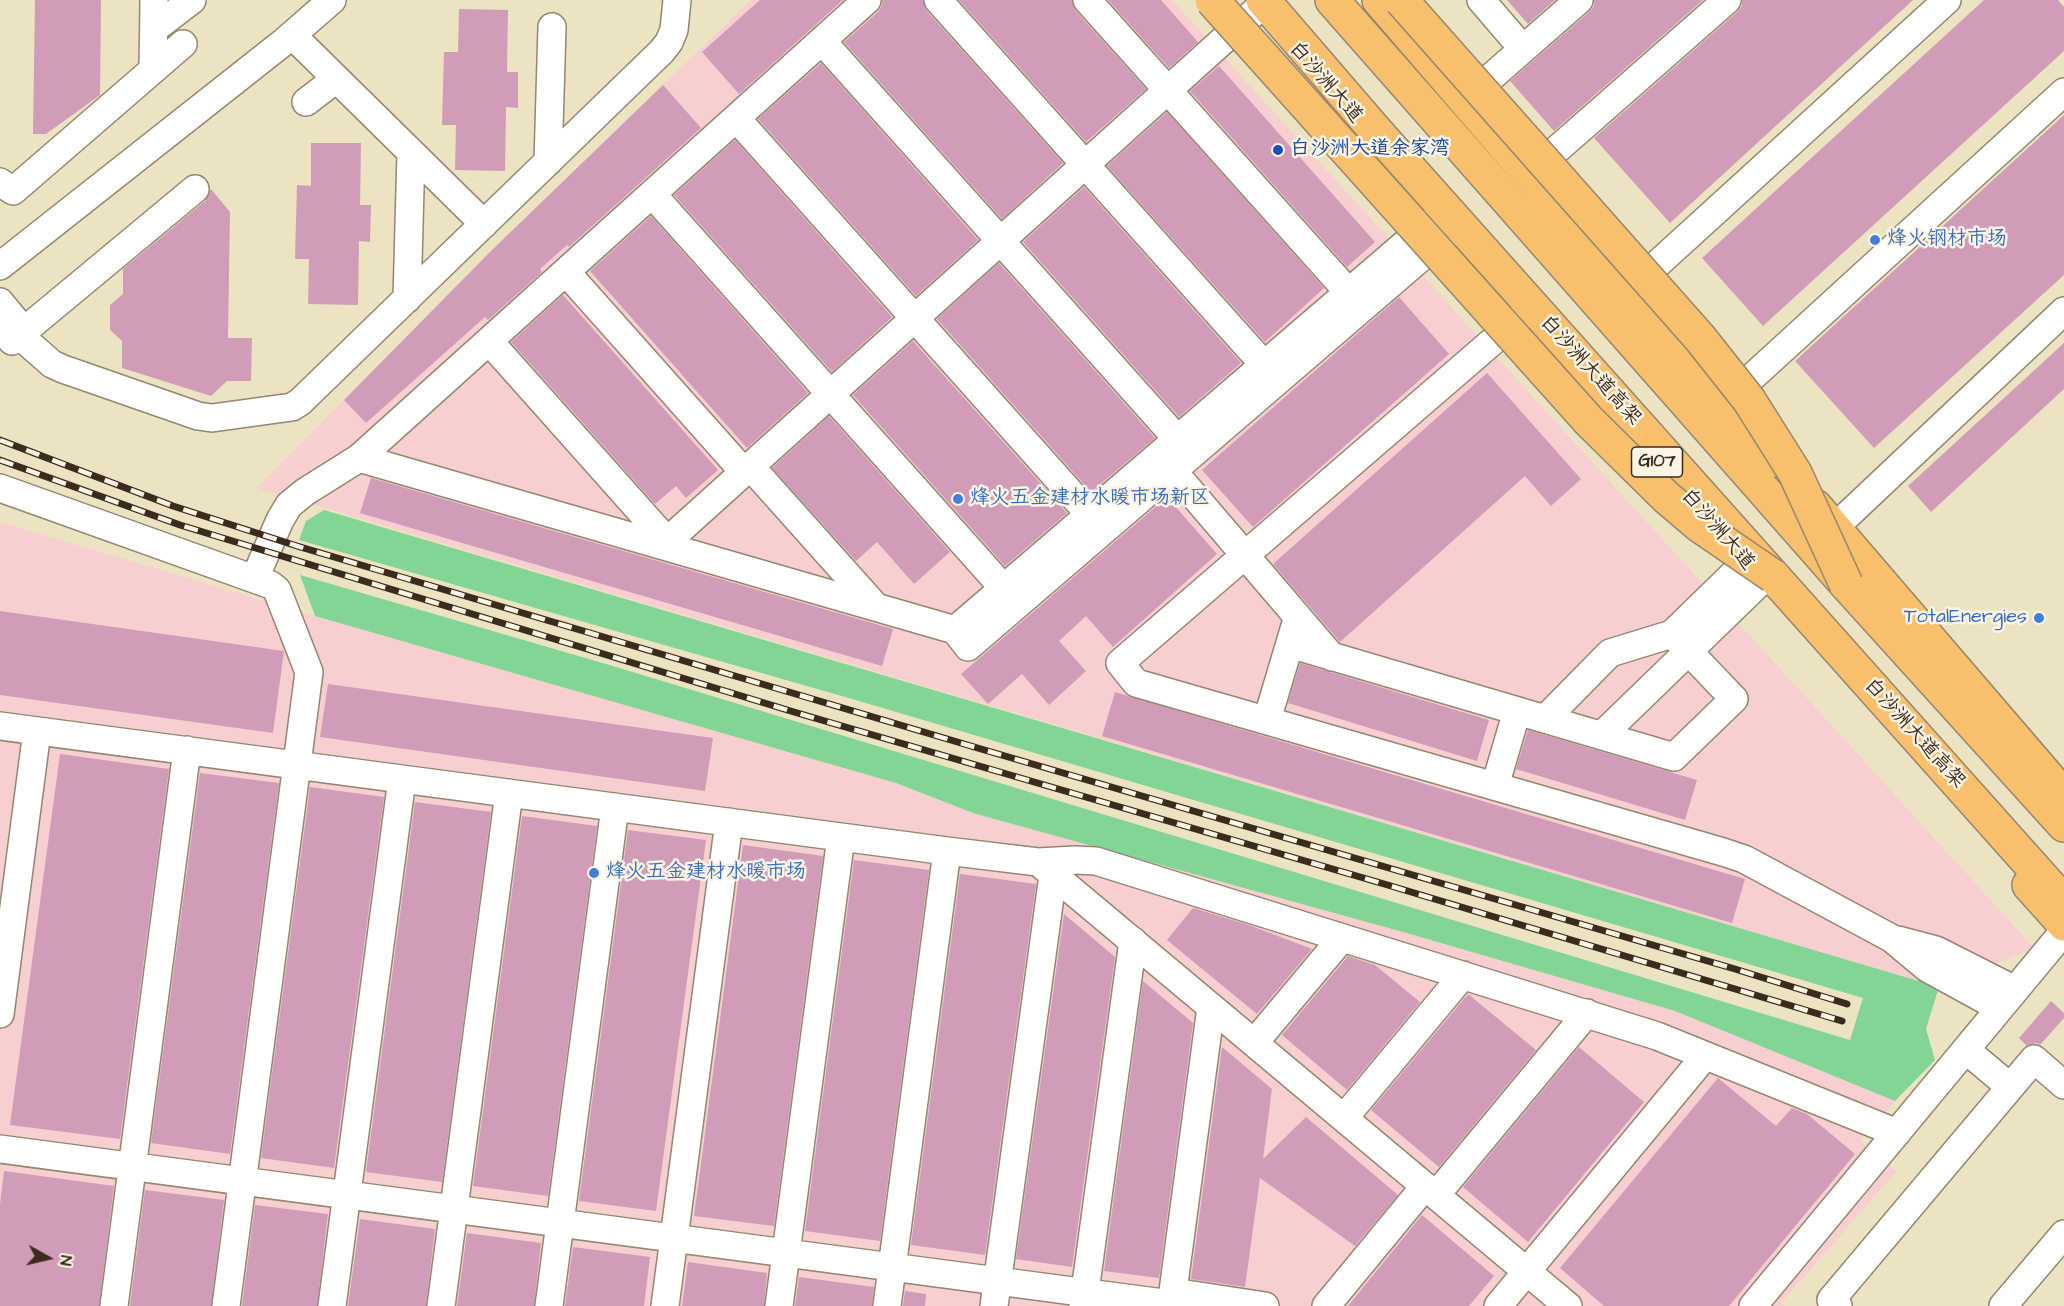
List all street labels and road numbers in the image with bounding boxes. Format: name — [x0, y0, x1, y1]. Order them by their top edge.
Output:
street label: 白沙洲大道 — [1283, 37, 1367, 129]
street label: 白沙洲大道高架 — [1534, 311, 1646, 431]
road number: G107 — [1632, 447, 1682, 477]
street label: 白沙洲大道 — [1675, 484, 1759, 576]
street label: 白沙洲大道高架 — [1858, 674, 1970, 794]

